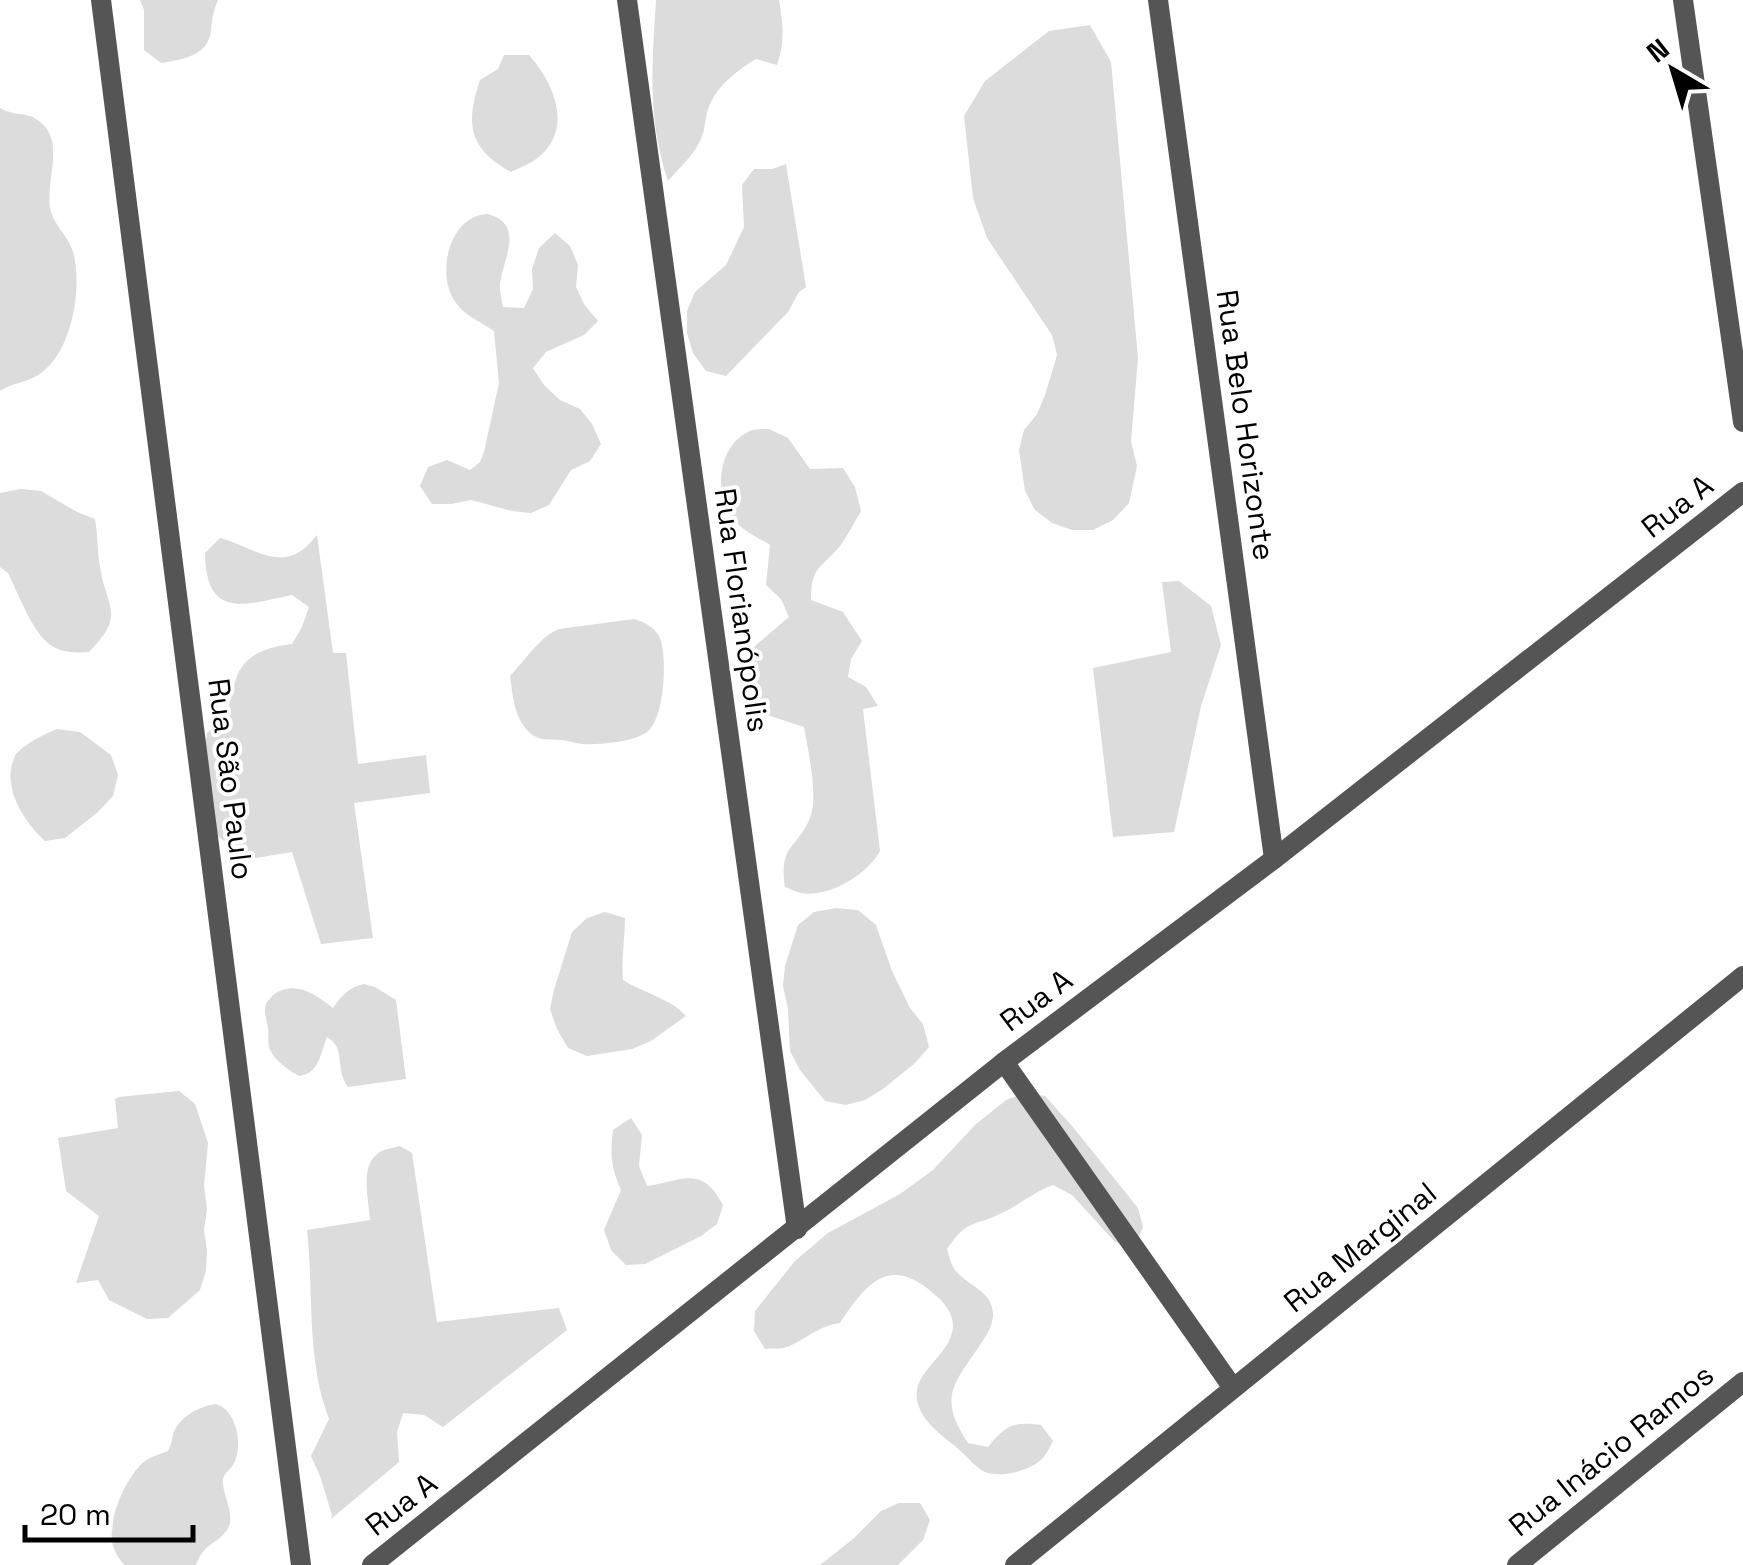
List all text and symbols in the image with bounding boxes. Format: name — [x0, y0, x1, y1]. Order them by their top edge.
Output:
north arrow — [1623, 20, 1723, 120]
text: N — [1639, 30, 1676, 70]
street label: Rua Belo Horizonte — [1208, 287, 1284, 563]
street label: Rua A — [1633, 466, 1721, 546]
street label: Rua Florianópolis — [706, 486, 778, 734]
street label: Rua São Paulo — [199, 676, 263, 882]
street label: Rua A — [992, 960, 1080, 1040]
street label: Rua Marginal — [1276, 1173, 1444, 1321]
street label: Rua Inácio Ramos — [1501, 1355, 1721, 1545]
street label: Rua A — [357, 1464, 445, 1544]
scale bar — [25, 1480, 192, 1542]
text: 20 m — [40, 1495, 111, 1534]

